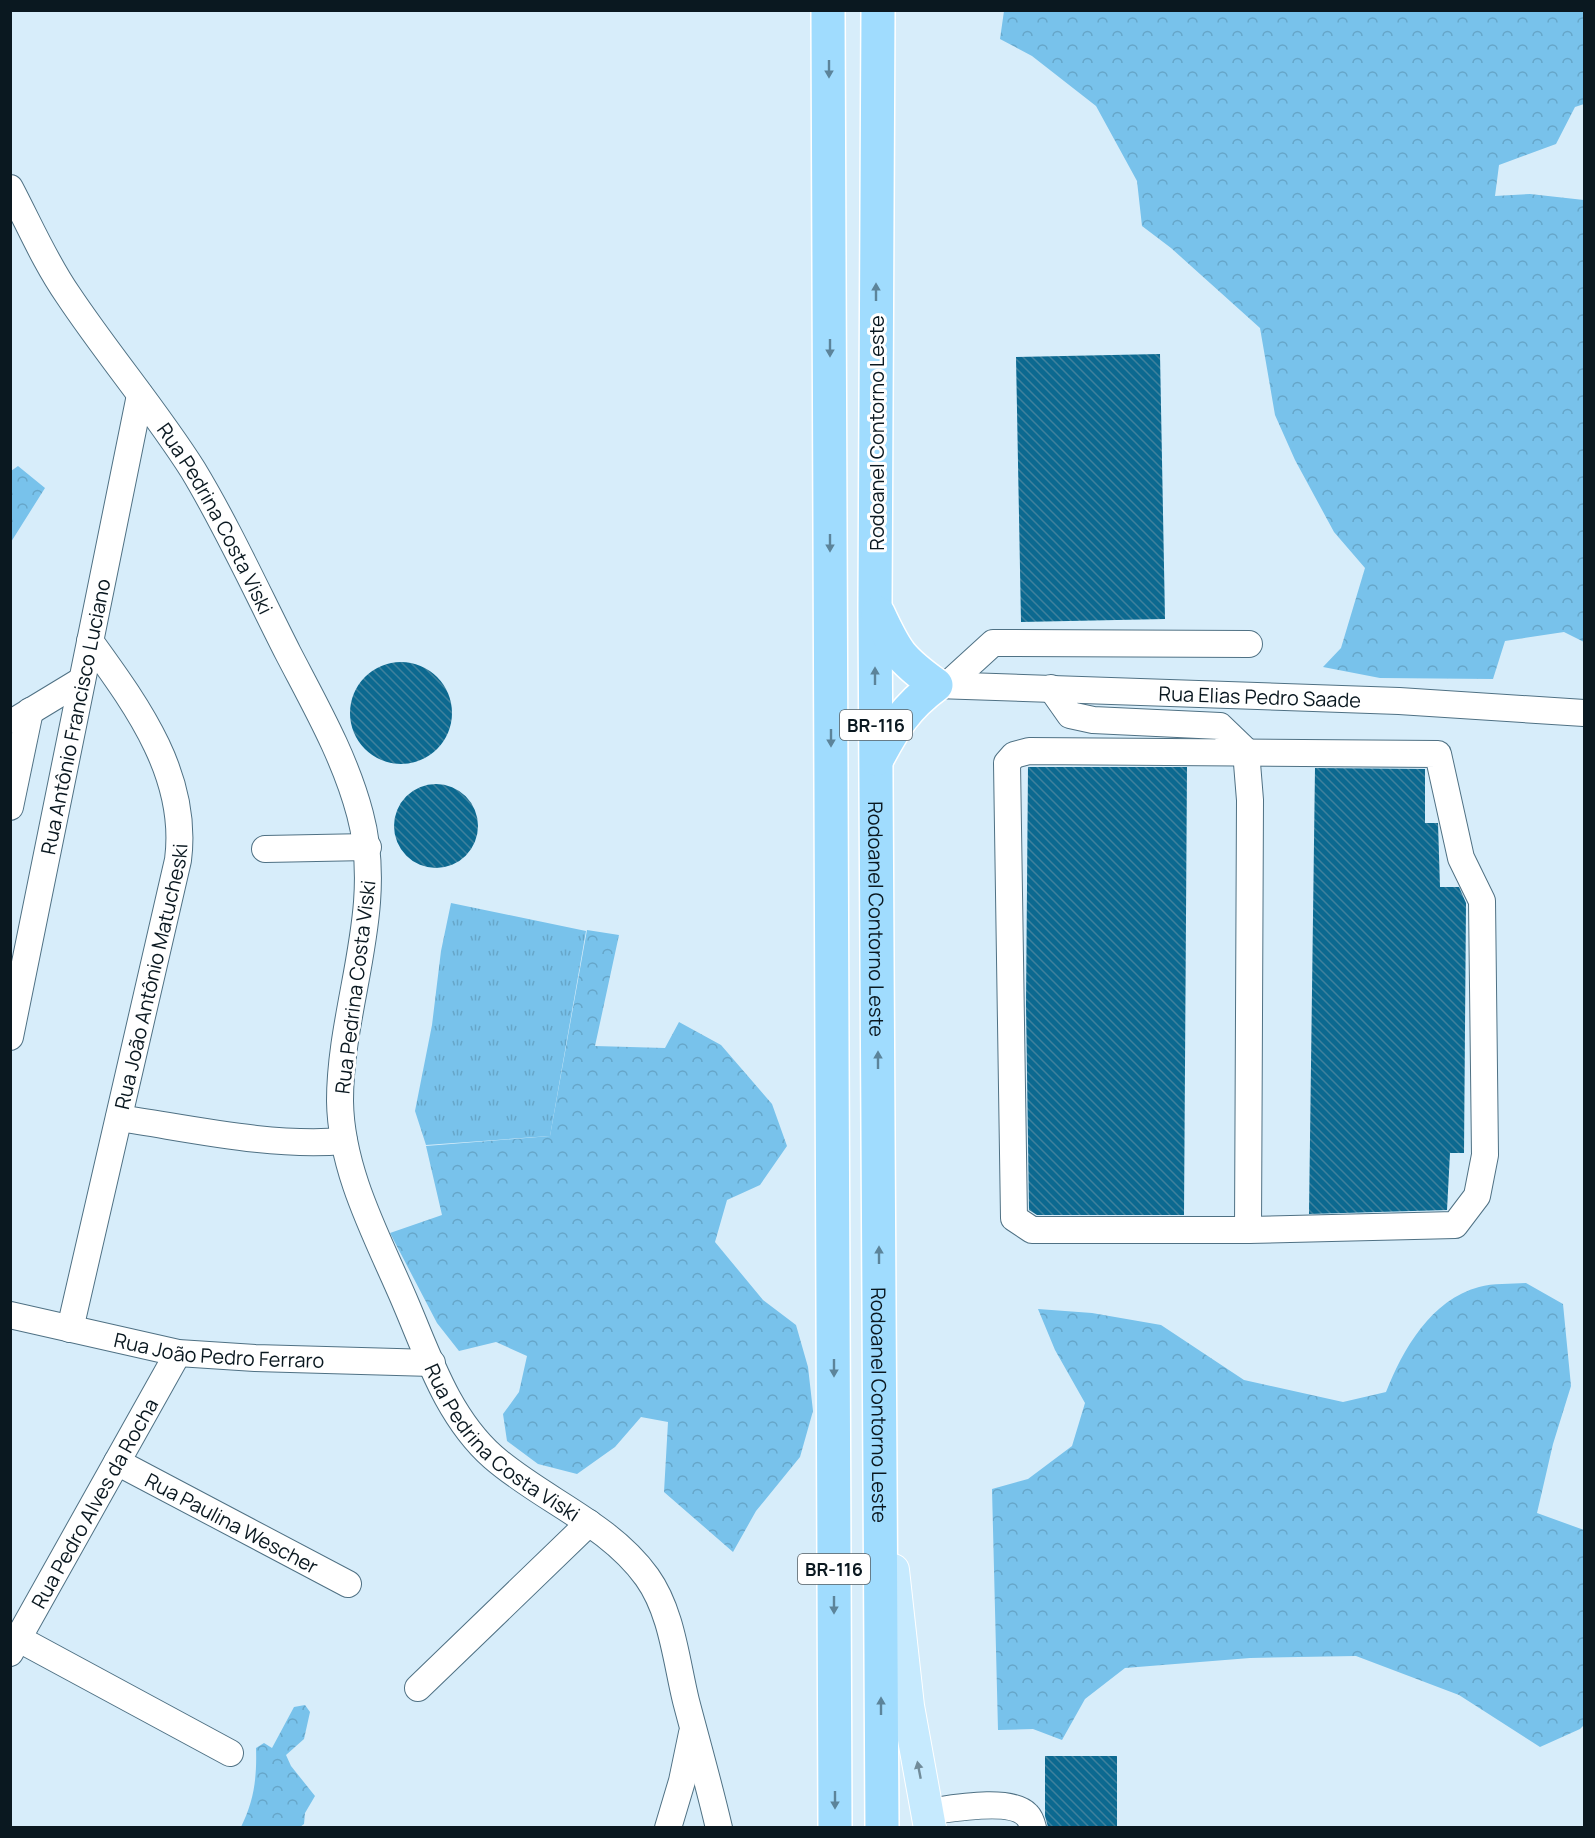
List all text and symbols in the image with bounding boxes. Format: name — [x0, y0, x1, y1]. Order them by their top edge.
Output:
one-way arrow — [824, 59, 834, 78]
one-way arrow — [871, 283, 881, 302]
street label: Rodoanel Contorno Leste — [863, 315, 890, 551]
one-way arrow — [825, 338, 835, 357]
street label: Rua Pedrina Costa Viski — [151, 417, 280, 618]
one-way arrow — [826, 533, 835, 552]
street label: Rua Antônio Francisco Luciano — [34, 576, 116, 857]
one-way arrow — [870, 667, 880, 686]
street label: Rua Elias Pedro Saade — [1158, 679, 1362, 713]
road number: BR-116 — [840, 710, 912, 740]
one-way arrow — [826, 728, 836, 747]
street label: Rodoanel Contorno Leste — [863, 801, 891, 1037]
street label: Rua João Antônio Matucheski — [108, 843, 193, 1112]
street label: Rua Pedrina Costa Viski — [328, 879, 382, 1095]
one-way arrow — [873, 1051, 883, 1070]
one-way arrow — [874, 1246, 884, 1265]
street label: Rodoanel Contorno Leste — [865, 1287, 894, 1523]
street label: Rua João Pedro Ferraro — [112, 1325, 325, 1373]
street label: Rua Pedrina Costa Viski — [419, 1359, 585, 1527]
one-way arrow — [829, 1359, 839, 1378]
street label: Rua Pedro Alves da Rocha — [24, 1393, 164, 1613]
street label: Rua Paulina Wescher — [141, 1466, 323, 1580]
road number: BR-116 — [798, 1554, 870, 1584]
one-way arrow — [829, 1596, 839, 1615]
one-way arrow — [876, 1697, 886, 1716]
one-way arrow — [914, 1760, 923, 1779]
one-way arrow — [830, 1791, 840, 1810]

